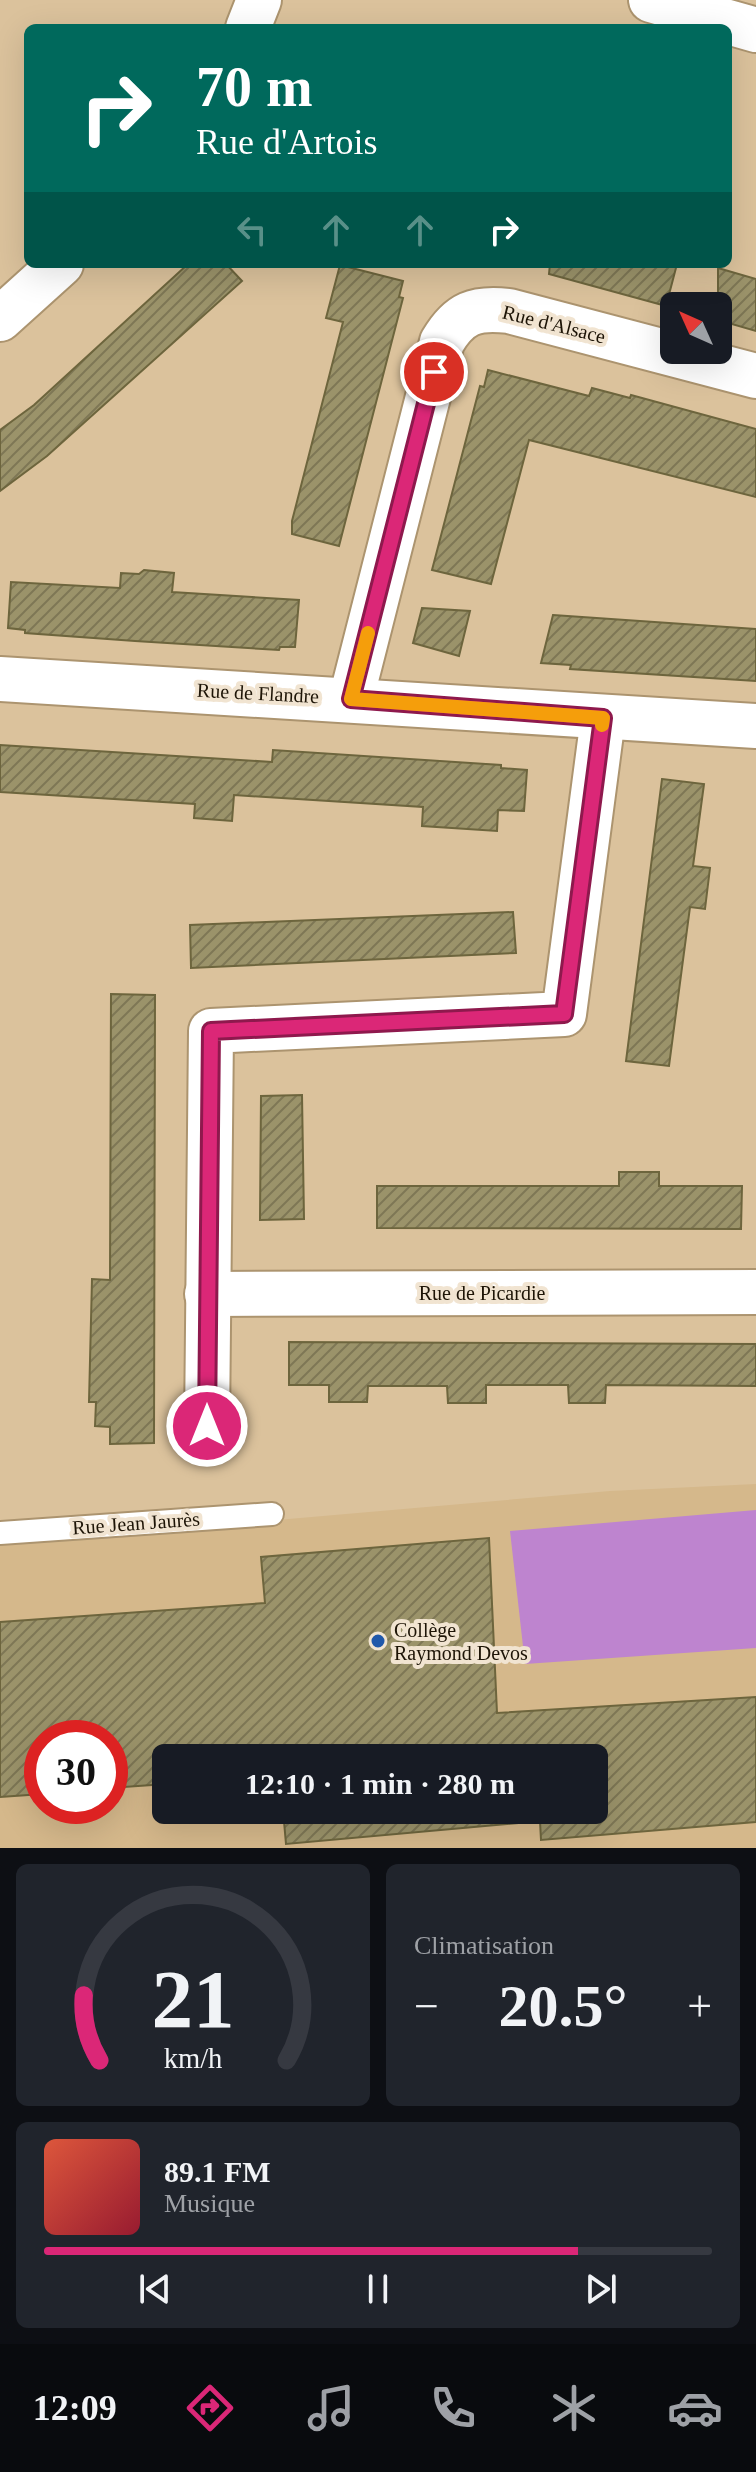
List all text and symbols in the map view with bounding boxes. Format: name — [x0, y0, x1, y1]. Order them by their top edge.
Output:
icon: right — [64, 56, 168, 160]
text: 70 m — [196, 56, 313, 118]
text: Rue d'Artois — [196, 122, 377, 162]
icon: left — [230, 208, 274, 252]
icon: ahead — [314, 208, 358, 252]
icon: ahead — [398, 208, 442, 252]
icon: right — [482, 208, 526, 252]
north arrow — [660, 292, 732, 364]
map controls — [660, 292, 732, 364]
street label: Rue d'Alsace — [500, 301, 608, 347]
pin — [400, 338, 468, 406]
icon: arrive — [412, 350, 456, 394]
street label: Rue de Flandre — [196, 679, 320, 707]
street label: Rue de Picardie — [419, 1282, 545, 1304]
position arrow — [165, 1384, 249, 1468]
street label: Rue Jean Jaurès — [72, 1508, 201, 1538]
place label: Collège Raymond Devos — [394, 1619, 528, 1665]
marker: Collège Raymond Devos — [369, 1632, 387, 1650]
speed limit sign: 30 — [24, 1720, 128, 1824]
text: 12:10 · 1 min · 280 m — [245, 1767, 515, 1800]
text: Climatisation — [414, 1931, 554, 1960]
text: 21 — [151, 1953, 235, 2045]
text: 20.5° — [499, 1973, 628, 2039]
text: − — [414, 1982, 439, 2031]
text: + — [687, 1982, 712, 2031]
text: km/h — [164, 2043, 222, 2074]
text: 89.1 FM — [164, 2155, 271, 2188]
text: Musique — [164, 2189, 255, 2218]
icon: previous — [133, 2267, 177, 2311]
icon: pause — [356, 2267, 400, 2311]
icon: next — [579, 2267, 623, 2311]
icon: directions — [182, 2380, 238, 2436]
icon: music — [303, 2380, 359, 2436]
icon: phone — [425, 2380, 481, 2436]
icon: climate — [546, 2380, 602, 2436]
icon: car — [667, 2380, 723, 2436]
text: 12:09 — [33, 2388, 117, 2428]

